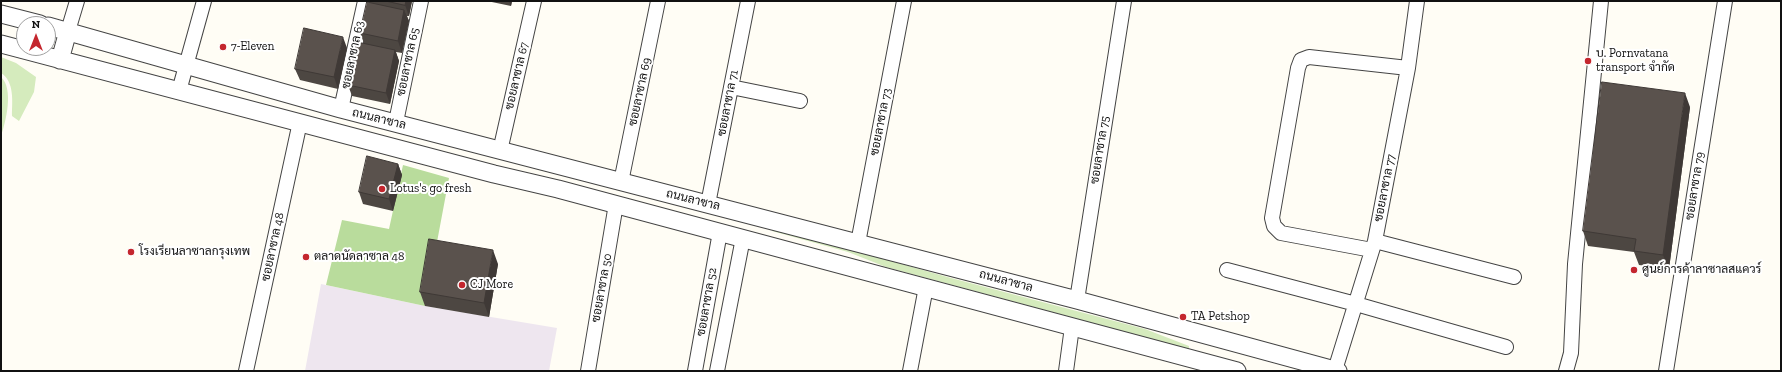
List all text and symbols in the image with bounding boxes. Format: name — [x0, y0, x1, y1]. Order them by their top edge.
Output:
north arrow — [16, 16, 56, 56]
text: N — [32, 18, 40, 31]
street label: ซอยลาซาล 63 — [339, 20, 367, 90]
street label: ซอยลาซาล 65 — [394, 27, 422, 97]
place label: 7-Eleven — [231, 40, 274, 54]
street label: ซอยลาซาล 67 — [502, 41, 532, 111]
marker: 7-Eleven — [218, 42, 228, 52]
place label: บ. Pornvatana transport จำกัด — [1596, 47, 1675, 75]
street label: ซอยลาซาล 69 — [626, 56, 654, 128]
marker: บ. Pornvatana transport จำกัด — [1583, 56, 1593, 66]
street label: ซอยลาซาล 71 — [715, 69, 741, 137]
street label: ซอยลาซาล 73 — [867, 87, 895, 157]
street label: ถนนลาซาล — [350, 105, 408, 133]
street label: ซอยลาซาล 75 — [1088, 115, 1112, 185]
street label: ซอยลาซาล 79 — [1682, 151, 1708, 221]
street label: ซอยลาซาล 77 — [1371, 153, 1399, 223]
place label: Lotus's go fresh — [390, 182, 471, 196]
marker: Lotus's go fresh — [377, 184, 387, 194]
street label: ถนนลาซาล — [664, 186, 722, 214]
street label: ซอยลาซาล 48 — [259, 211, 287, 283]
place label: โรงเรียนลาซาลกรุงเทพ — [139, 245, 250, 259]
marker: โรงเรียนลาซาลกรุงเทพ — [126, 247, 136, 257]
place label: ตลาดนัดลาซาล 48 — [314, 250, 405, 264]
marker: ตลาดนัดลาซาล 48 — [301, 252, 311, 262]
street label: ซอยลาซาล 50 — [589, 252, 615, 324]
place label: ศูนย์การค้าลาซาลสแควร์ — [1642, 263, 1761, 277]
marker: ศูนย์การค้าลาซาลสแควร์ — [1629, 265, 1639, 275]
street label: ซอยลาซาล 52 — [694, 267, 720, 337]
street label: ถนนลาซาล — [977, 267, 1035, 295]
place label: CJ More — [470, 278, 513, 292]
marker: CJ More — [457, 280, 467, 290]
place label: TA Petshop — [1191, 310, 1250, 324]
marker: TA Petshop — [1178, 312, 1188, 322]

